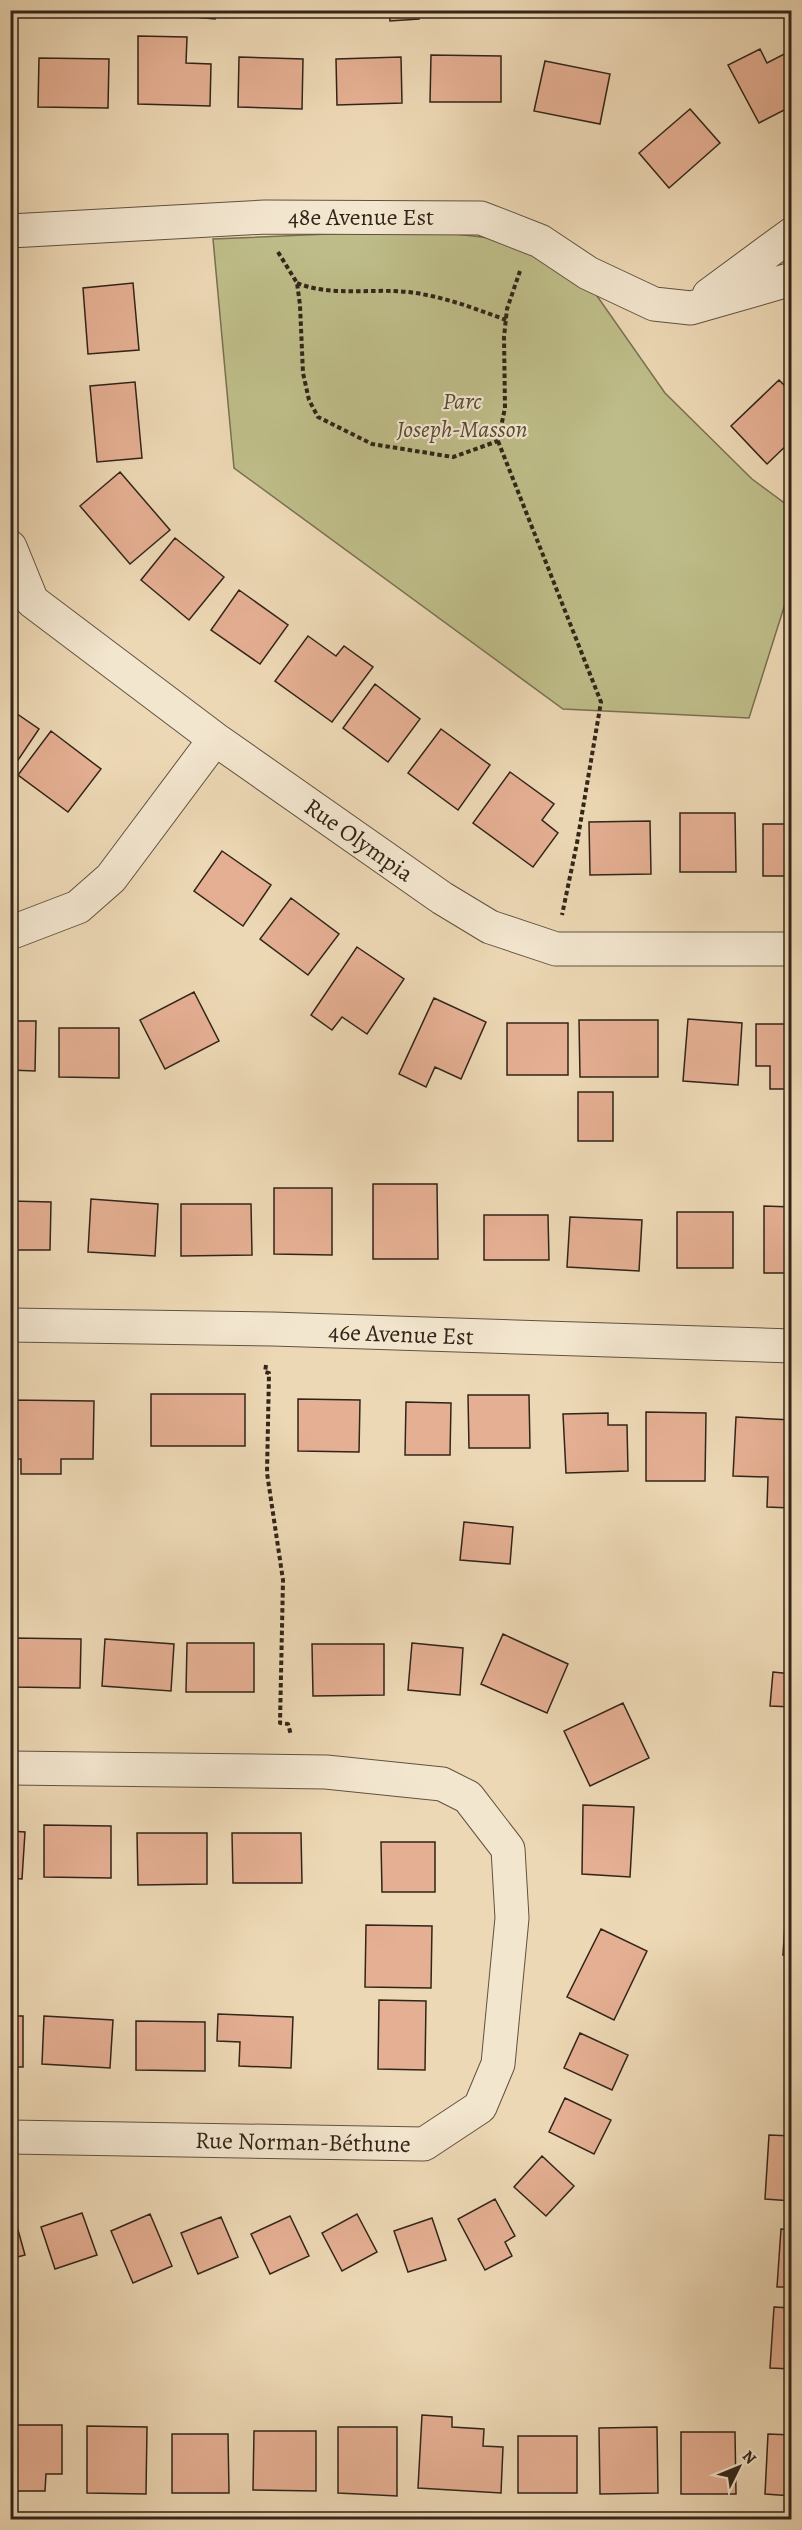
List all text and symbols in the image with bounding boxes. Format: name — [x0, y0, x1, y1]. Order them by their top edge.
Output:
street label: 48e Avenue Est — [288, 201, 434, 233]
park label: Parc Joseph-Masson — [396, 385, 527, 445]
street label: Rue Olympia — [298, 791, 421, 890]
street label: 46e Avenue Est — [328, 1315, 474, 1353]
street label: Rue Norman-Béthune — [195, 2124, 411, 2160]
north arrow — [709, 2437, 769, 2497]
text: N — [737, 2446, 761, 2469]

